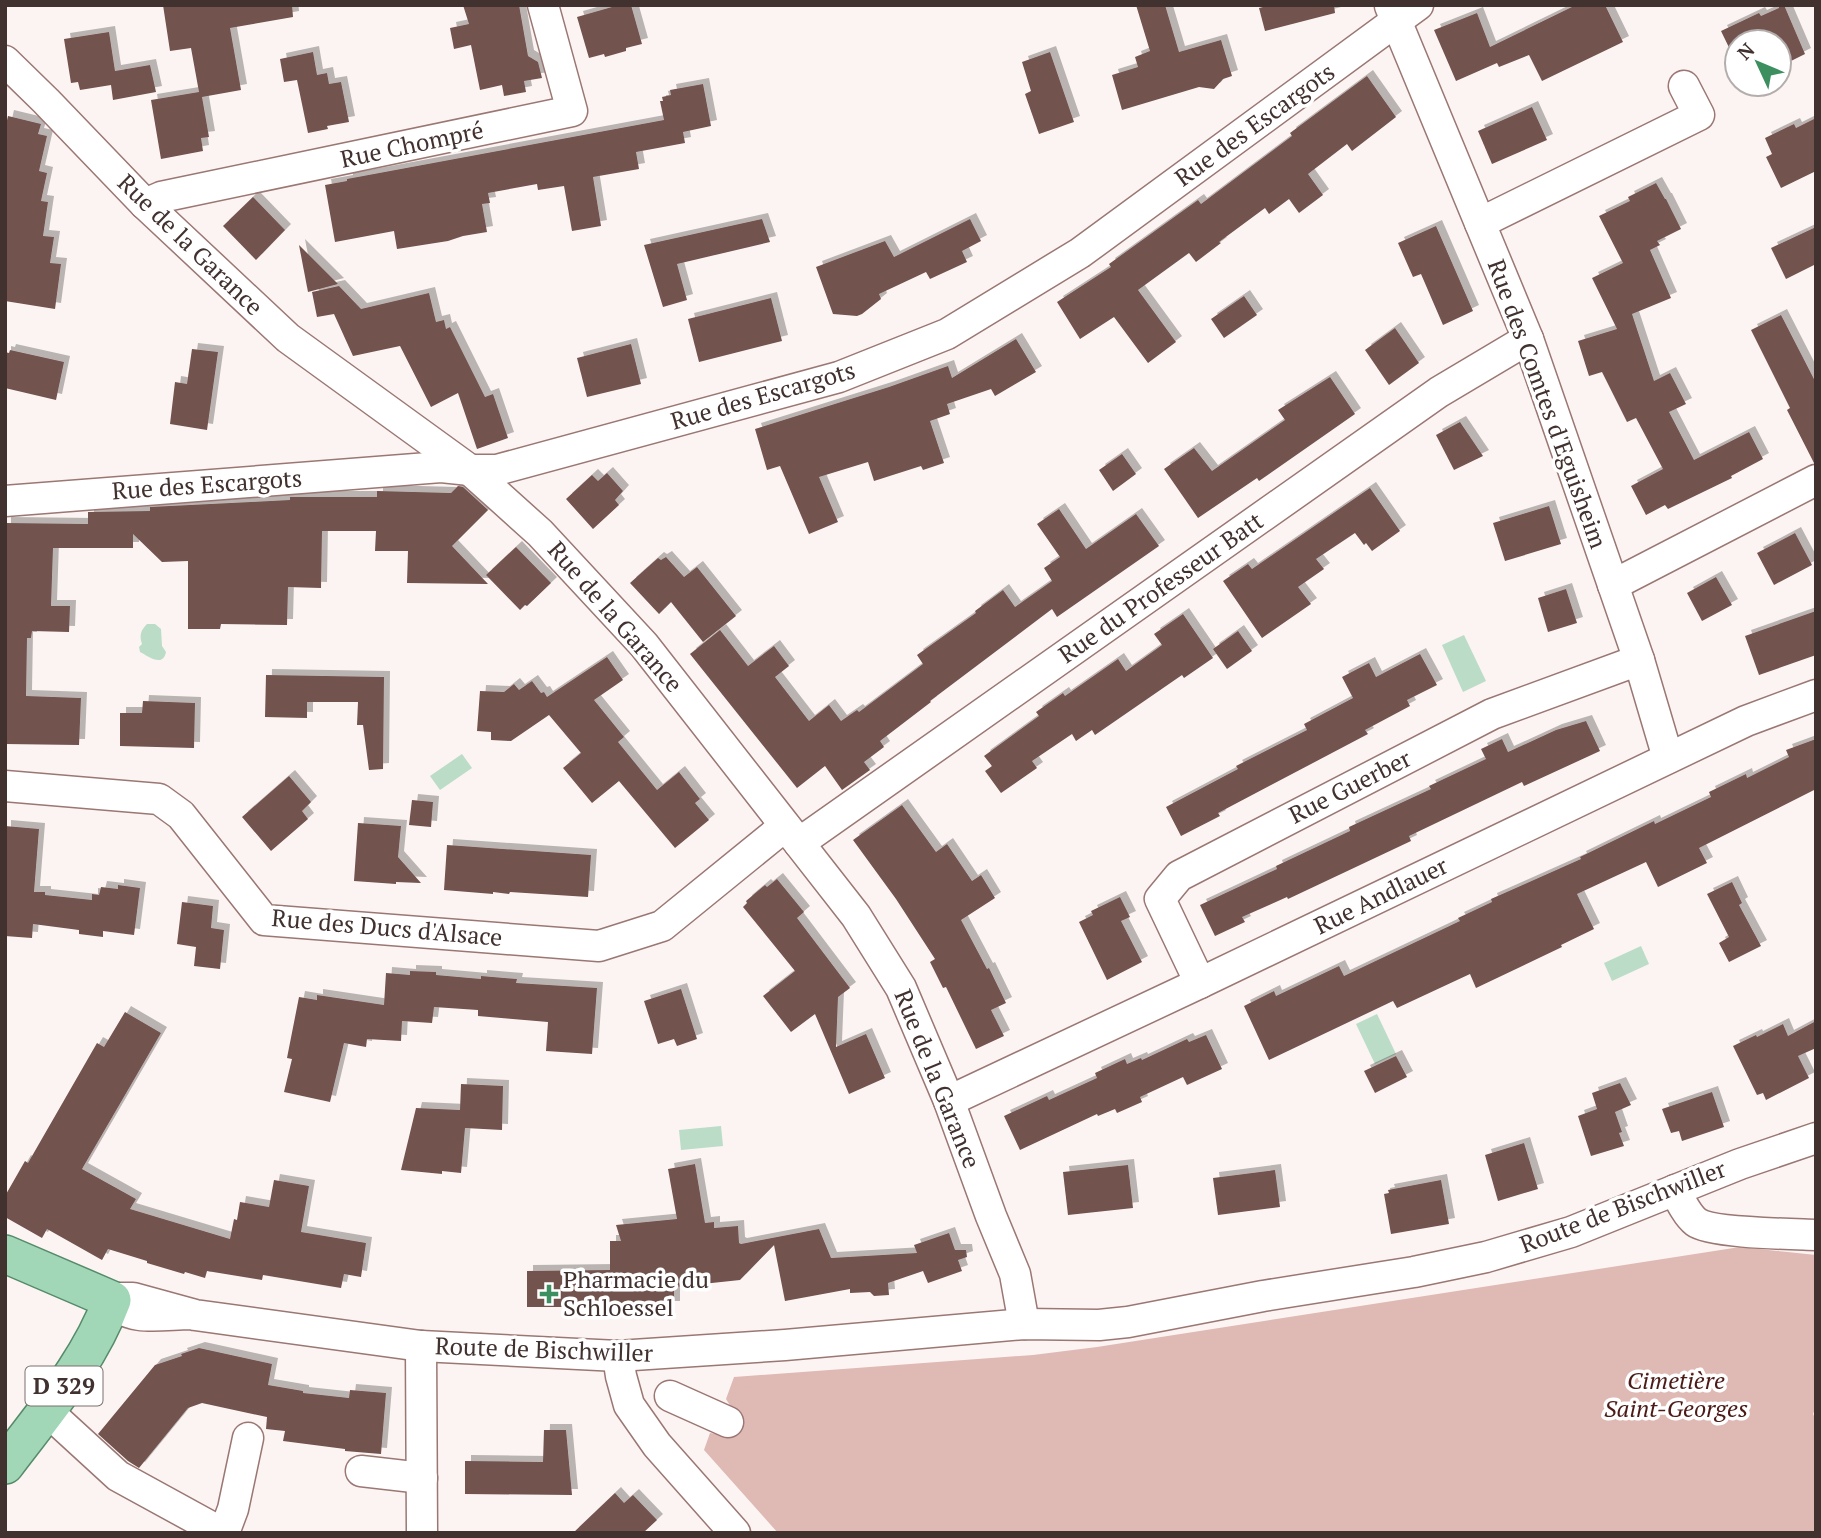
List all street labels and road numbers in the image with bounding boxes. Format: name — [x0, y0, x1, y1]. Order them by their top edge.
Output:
street label: Rue des Escargots — [1168, 55, 1341, 193]
street label: Rue Chompré — [337, 113, 486, 175]
street label: Rue de la Garance — [111, 167, 270, 322]
street label: Rue des Comtes d'Eguisheim — [1481, 255, 1615, 553]
street label: Rue des Escargots — [667, 353, 859, 437]
street label: Rue des Escargots — [111, 461, 303, 507]
street label: Rue du Professeur Batt — [1052, 504, 1269, 670]
street label: Rue de la Garance — [541, 534, 690, 699]
street label: Rue Guerber — [1283, 741, 1417, 831]
street label: Rue Andlauer — [1308, 849, 1453, 941]
street label: Rue des Ducs d'Alsace — [270, 901, 504, 953]
street label: Rue de la Garance — [887, 984, 988, 1173]
street label: Route de Bischwiller — [1515, 1152, 1731, 1260]
street label: Route de Bischwiller — [435, 1329, 654, 1369]
road number: D 329 — [25, 1366, 102, 1406]

